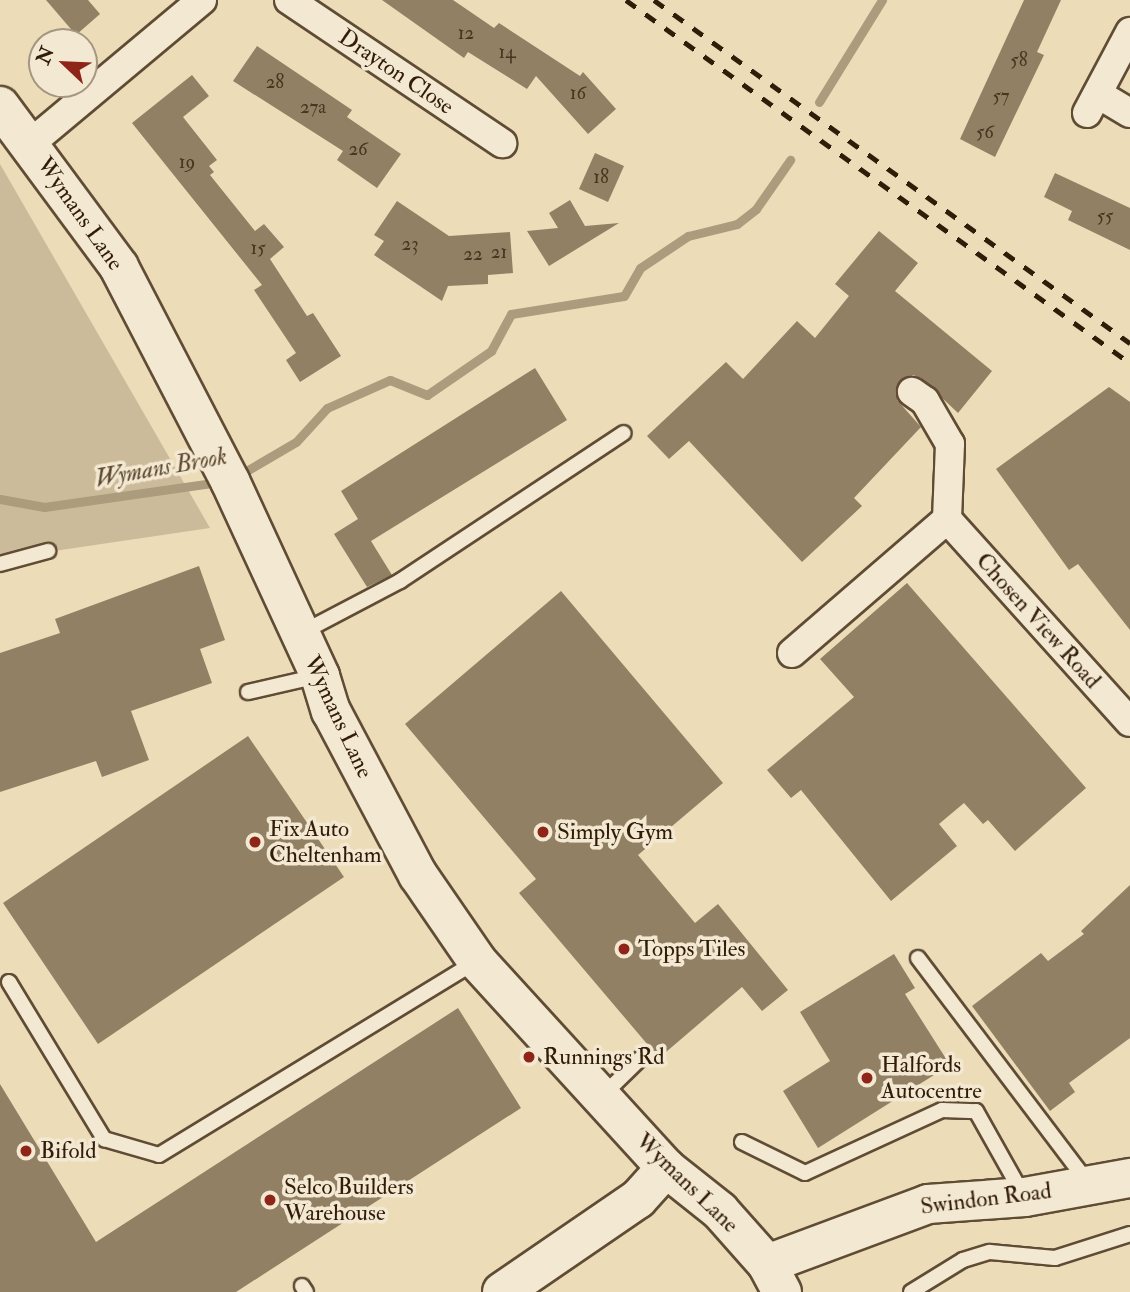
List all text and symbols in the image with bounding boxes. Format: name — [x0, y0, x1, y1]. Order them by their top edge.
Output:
street label: Drayton Close — [333, 23, 459, 121]
house number: 12 — [458, 23, 474, 45]
north arrow — [28, 28, 98, 98]
house number: 14 — [498, 42, 516, 64]
text: N — [31, 43, 60, 68]
house number: 58 — [1010, 50, 1028, 72]
house number: 28 — [266, 72, 284, 94]
house number: 16 — [570, 83, 586, 105]
house number: 57 — [992, 86, 1010, 108]
house number: 27a — [300, 97, 326, 119]
house number: 56 — [976, 122, 994, 144]
house number: 26 — [348, 139, 368, 161]
street label: Wymans Lane — [31, 152, 129, 276]
house number: 19 — [179, 152, 195, 174]
house number: 18 — [593, 167, 609, 189]
house number: 55 — [1097, 206, 1113, 228]
house number: 23 — [402, 234, 418, 256]
house number: 15 — [250, 238, 266, 260]
house number: 21 — [491, 242, 507, 264]
house number: 22 — [463, 244, 483, 266]
water label: Wymans Brook — [93, 442, 229, 494]
street label: Chosen View Road — [970, 547, 1106, 695]
street label: Wymans Lane — [298, 651, 378, 783]
place label: Fix Auto Cheltenham — [269, 815, 382, 869]
place label: Simply Gym — [557, 818, 673, 846]
marker: Simply Gym — [535, 824, 551, 840]
marker: Fix Auto Cheltenham — [247, 834, 263, 850]
place label: Topps Tiles — [638, 935, 745, 963]
marker: Topps Tiles — [616, 941, 632, 957]
place label: Runnings Rd — [543, 1043, 664, 1071]
marker: Runnings Rd — [521, 1049, 537, 1065]
place label: Halfords Autocentre — [881, 1051, 982, 1105]
marker: Halfords Autocentre — [859, 1070, 875, 1086]
street label: Wymans Lane — [630, 1127, 744, 1239]
place label: Bifold — [40, 1137, 96, 1165]
marker: Bifold — [18, 1143, 34, 1159]
place label: Selco Builders Warehouse — [284, 1173, 414, 1227]
street label: Swindon Road — [919, 1177, 1053, 1221]
marker: Selco Builders Warehouse — [262, 1192, 278, 1208]

